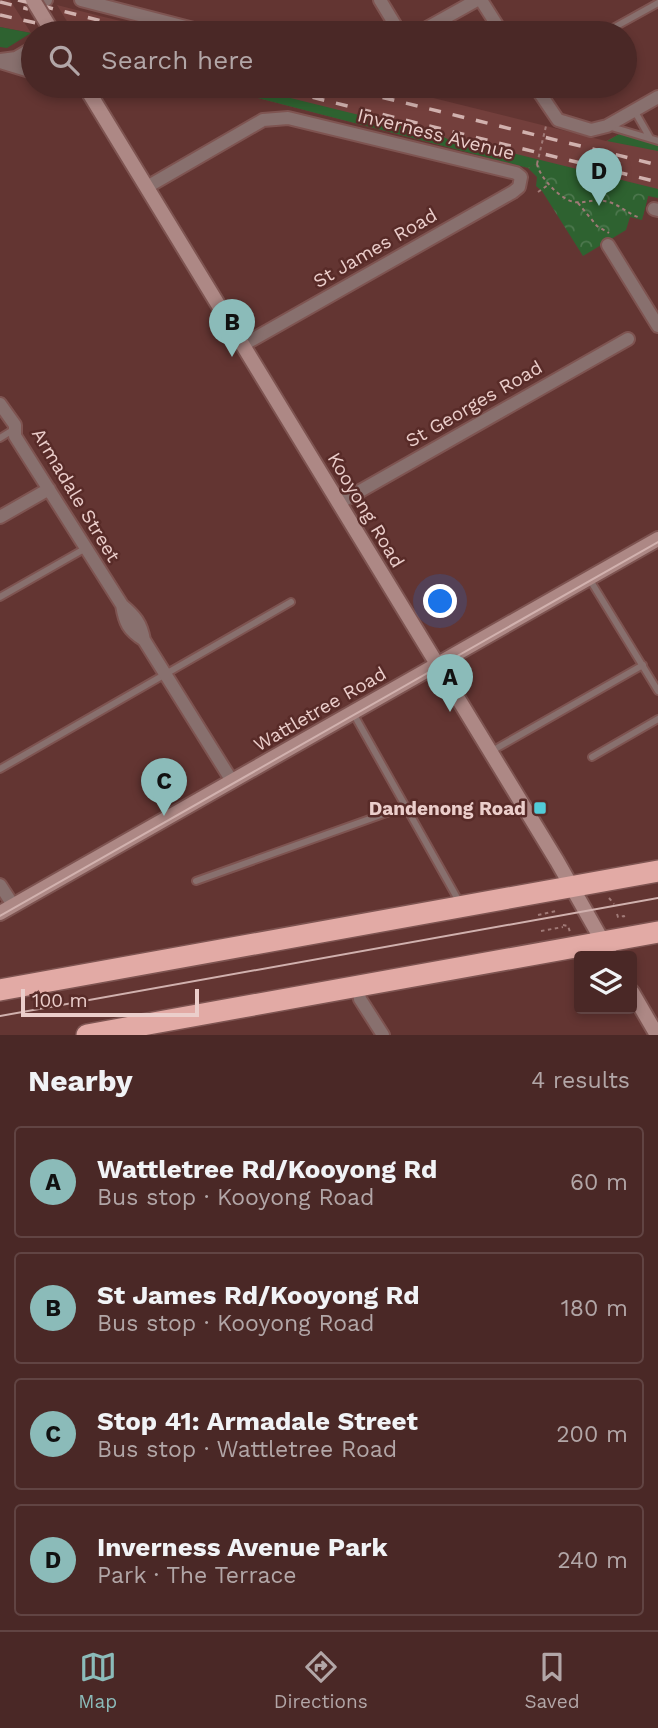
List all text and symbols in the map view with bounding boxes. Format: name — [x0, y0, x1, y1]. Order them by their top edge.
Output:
search box — [21, 21, 637, 98]
icon: search — [45, 41, 83, 79]
text: Search here — [101, 45, 253, 75]
street label: Inverness Avenue — [355, 103, 517, 165]
pin: D — [576, 148, 622, 206]
street label: St James Road — [309, 203, 441, 293]
pin: B — [209, 299, 255, 357]
street label: St Georges Road — [402, 356, 546, 452]
street label: Armadale Street — [27, 424, 125, 566]
street label: Kooyong Road — [323, 448, 409, 572]
your location — [423, 584, 457, 618]
pin: A — [427, 654, 473, 712]
street label: Wattletree Road — [250, 662, 390, 756]
pin: C — [141, 758, 187, 816]
place label: Dandenong Road — [369, 797, 526, 820]
marker: Dandenong Road — [532, 800, 548, 816]
map controls — [574, 951, 637, 1014]
button: layers — [574, 951, 637, 1014]
scale bar — [21, 986, 200, 1018]
text: 100 m — [32, 989, 88, 1012]
text: Nearby — [28, 1063, 133, 1098]
text: 4 results — [531, 1067, 630, 1094]
text: Wattletree Rd/Kooyong Rd — [97, 1154, 437, 1184]
text: A — [45, 1169, 61, 1196]
text: 60 m — [570, 1169, 628, 1196]
text: Bus stop · Kooyong Road — [97, 1184, 375, 1211]
text: St James Rd/Kooyong Rd — [97, 1280, 420, 1310]
text: B — [45, 1295, 61, 1322]
text: 180 m — [561, 1295, 628, 1322]
text: Bus stop · Kooyong Road — [97, 1310, 375, 1337]
text: Stop 41: Armadale Street — [97, 1406, 418, 1436]
text: C — [45, 1421, 61, 1448]
text: 200 m — [556, 1421, 628, 1448]
text: Bus stop · Wattletree Road — [97, 1436, 397, 1463]
text: Inverness Avenue Park — [97, 1532, 388, 1562]
text: D — [45, 1547, 61, 1574]
text: 240 m — [557, 1547, 628, 1574]
text: Park · The Terrace — [97, 1562, 297, 1589]
tab: Map — [78, 1648, 117, 1713]
tab: Directions — [274, 1648, 368, 1713]
tab: Saved — [524, 1648, 580, 1713]

